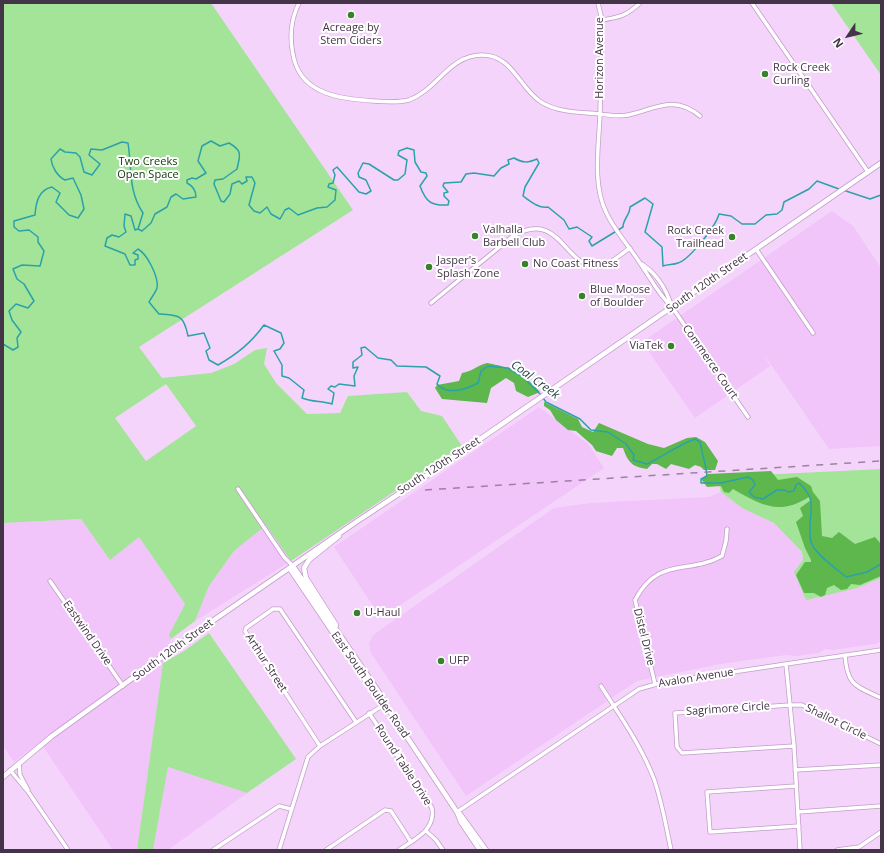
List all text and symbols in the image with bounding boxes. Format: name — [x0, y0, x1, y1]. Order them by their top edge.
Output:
marker: Acreage by Stem Ciders — [346, 10, 356, 20]
north arrow — [828, 16, 868, 56]
street label: Horizon Avenue — [593, 17, 607, 99]
place label: Acreage by Stem Ciders — [320, 21, 382, 47]
text: N — [829, 35, 846, 51]
place label: Rock Creek Curling — [773, 61, 830, 87]
marker: Rock Creek Curling — [760, 69, 770, 79]
park label: Two Creeks Open Space — [117, 155, 179, 181]
place label: Valhalla Barbell Club — [483, 223, 545, 249]
place label: Rock Creek Trailhead — [667, 224, 724, 250]
marker: Valhalla Barbell Club — [470, 231, 480, 241]
marker: Rock Creek Trailhead — [727, 232, 737, 242]
street label: South 120th Street — [664, 250, 750, 316]
place label: Jasper's Splash Zone — [437, 254, 499, 280]
place label: No Coast Fitness — [533, 257, 618, 271]
marker: No Coast Fitness — [520, 259, 530, 269]
marker: Jasper's Splash Zone — [424, 262, 434, 272]
place label: Blue Moose of Boulder — [590, 283, 650, 309]
marker: Blue Moose of Boulder — [577, 291, 587, 301]
street label: Commerce Court — [679, 322, 741, 402]
place label: ViaTek — [630, 339, 663, 353]
marker: ViaTek — [666, 341, 676, 351]
water label: Coal Creek — [508, 358, 562, 402]
street label: South 120th Street — [395, 434, 483, 498]
street label: Eastwind Drive — [60, 598, 114, 668]
place label: U-Haul — [365, 606, 400, 620]
street label: Distel Drive — [631, 607, 657, 667]
marker: U-Haul — [352, 608, 362, 618]
street label: South 120th Street — [130, 616, 216, 684]
street label: East South Boulder Road — [328, 629, 412, 741]
street label: Arthur Street — [242, 631, 290, 695]
place label: UFP — [449, 654, 469, 668]
marker: UFP — [436, 656, 446, 666]
street label: Avalon Avenue — [658, 666, 734, 690]
street label: Sagrimore Circle — [686, 699, 770, 719]
street label: Shallot Circle — [803, 702, 869, 742]
street label: Round Table Drive — [372, 722, 434, 808]

